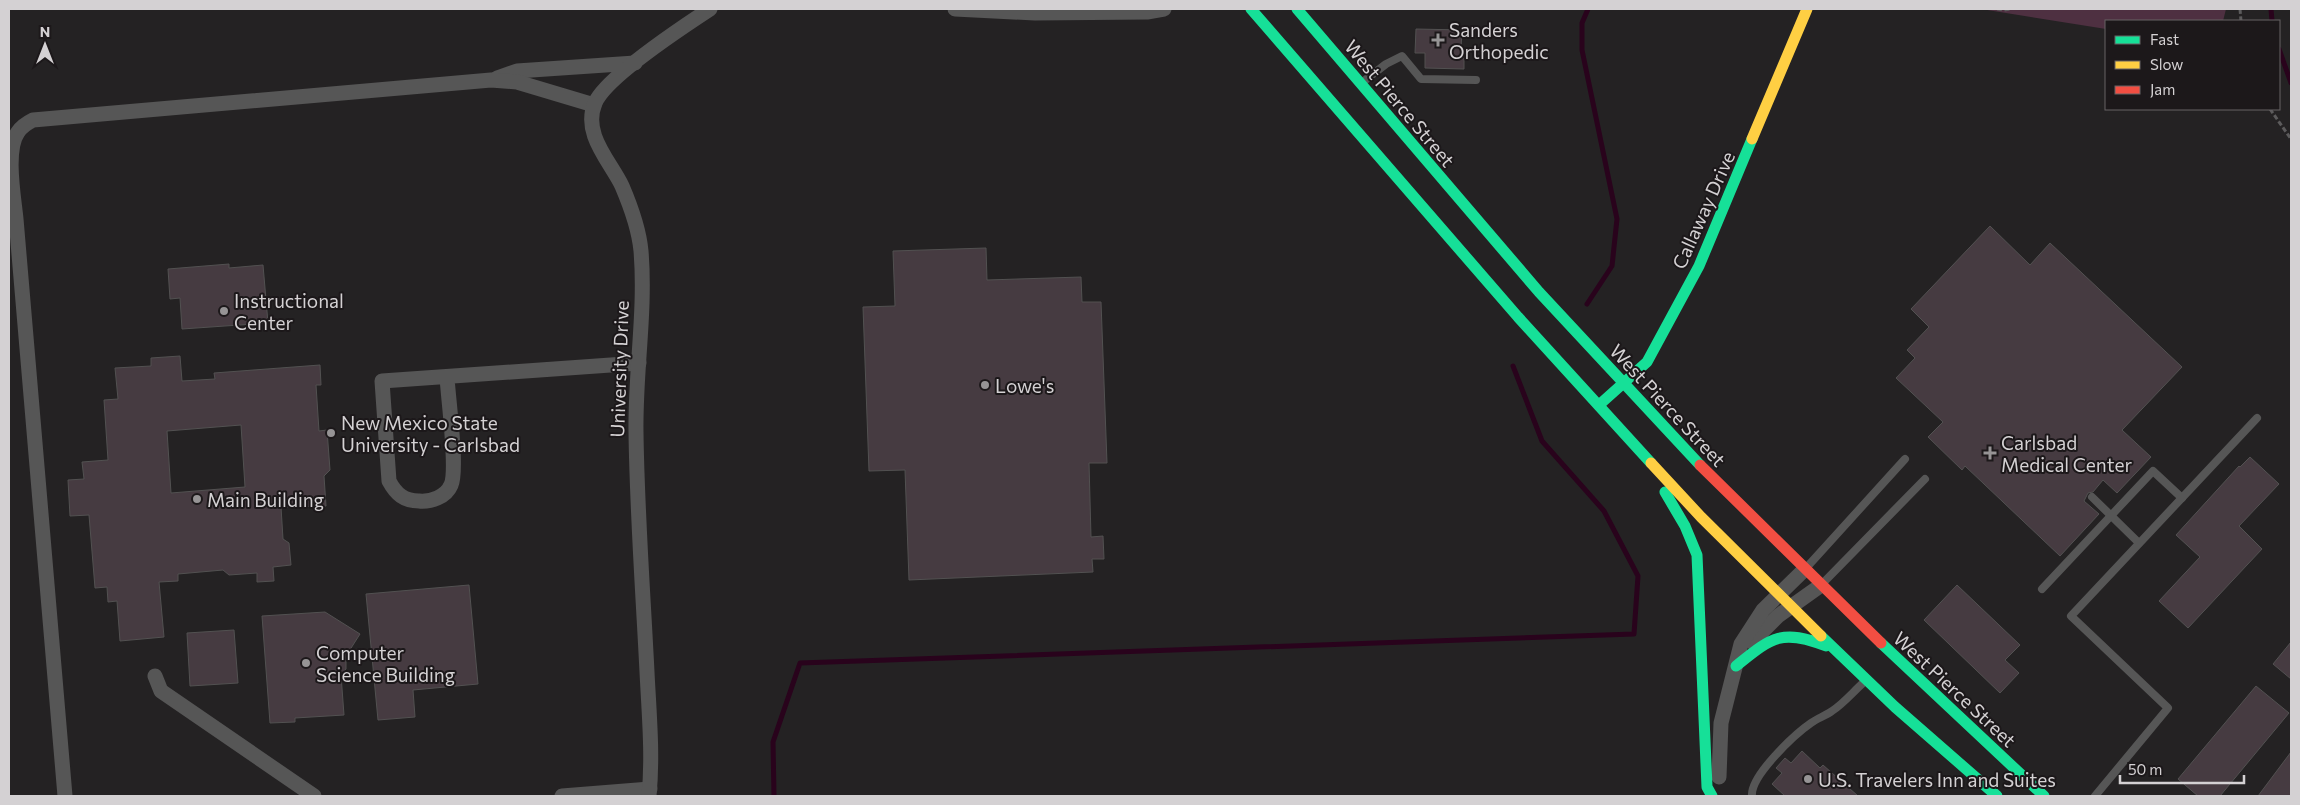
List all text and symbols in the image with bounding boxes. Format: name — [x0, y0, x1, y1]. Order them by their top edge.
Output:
place label: Sanders Orthopedic — [1449, 18, 1549, 63]
north arrow — [20, 20, 70, 70]
legend — [2105, 20, 2280, 110]
text: N — [40, 23, 50, 40]
text: Fast — [2150, 30, 2179, 48]
marker: Sanders Orthopedic — [1431, 33, 1445, 47]
street label: West Pierce Street — [1340, 35, 1460, 171]
text: Slow — [2150, 55, 2183, 73]
text: Jam — [2150, 80, 2175, 98]
street label: Callaway Drive — [1667, 148, 1739, 272]
place label: Instructional Center — [234, 289, 344, 334]
street label: University Drive — [605, 300, 633, 438]
marker: Instructional Center — [218, 305, 230, 317]
street label: West Pierce Street — [1605, 339, 1731, 471]
place label: Lowe's — [995, 374, 1054, 397]
marker: Lowe's — [979, 379, 991, 391]
place label: New Mexico State University - Carlsbad — [341, 411, 520, 456]
marker: New Mexico State University - Carlsbad — [325, 427, 337, 439]
place label: Carlsbad Medical Center — [2001, 431, 2132, 476]
marker: Carlsbad Medical Center — [1983, 446, 1997, 460]
place label: Main Building — [207, 488, 324, 511]
marker: Main Building — [191, 493, 203, 505]
street label: West Pierce Street — [1889, 626, 2021, 752]
place label: Computer Science Building — [316, 641, 455, 686]
marker: Computer Science Building — [300, 657, 312, 669]
scale bar — [2120, 752, 2244, 784]
text: 50 m — [2128, 760, 2162, 778]
place label: U.S. Travelers Inn and Suites — [1818, 768, 2056, 791]
marker: U.S. Travelers Inn and Suites — [1802, 773, 1814, 785]

